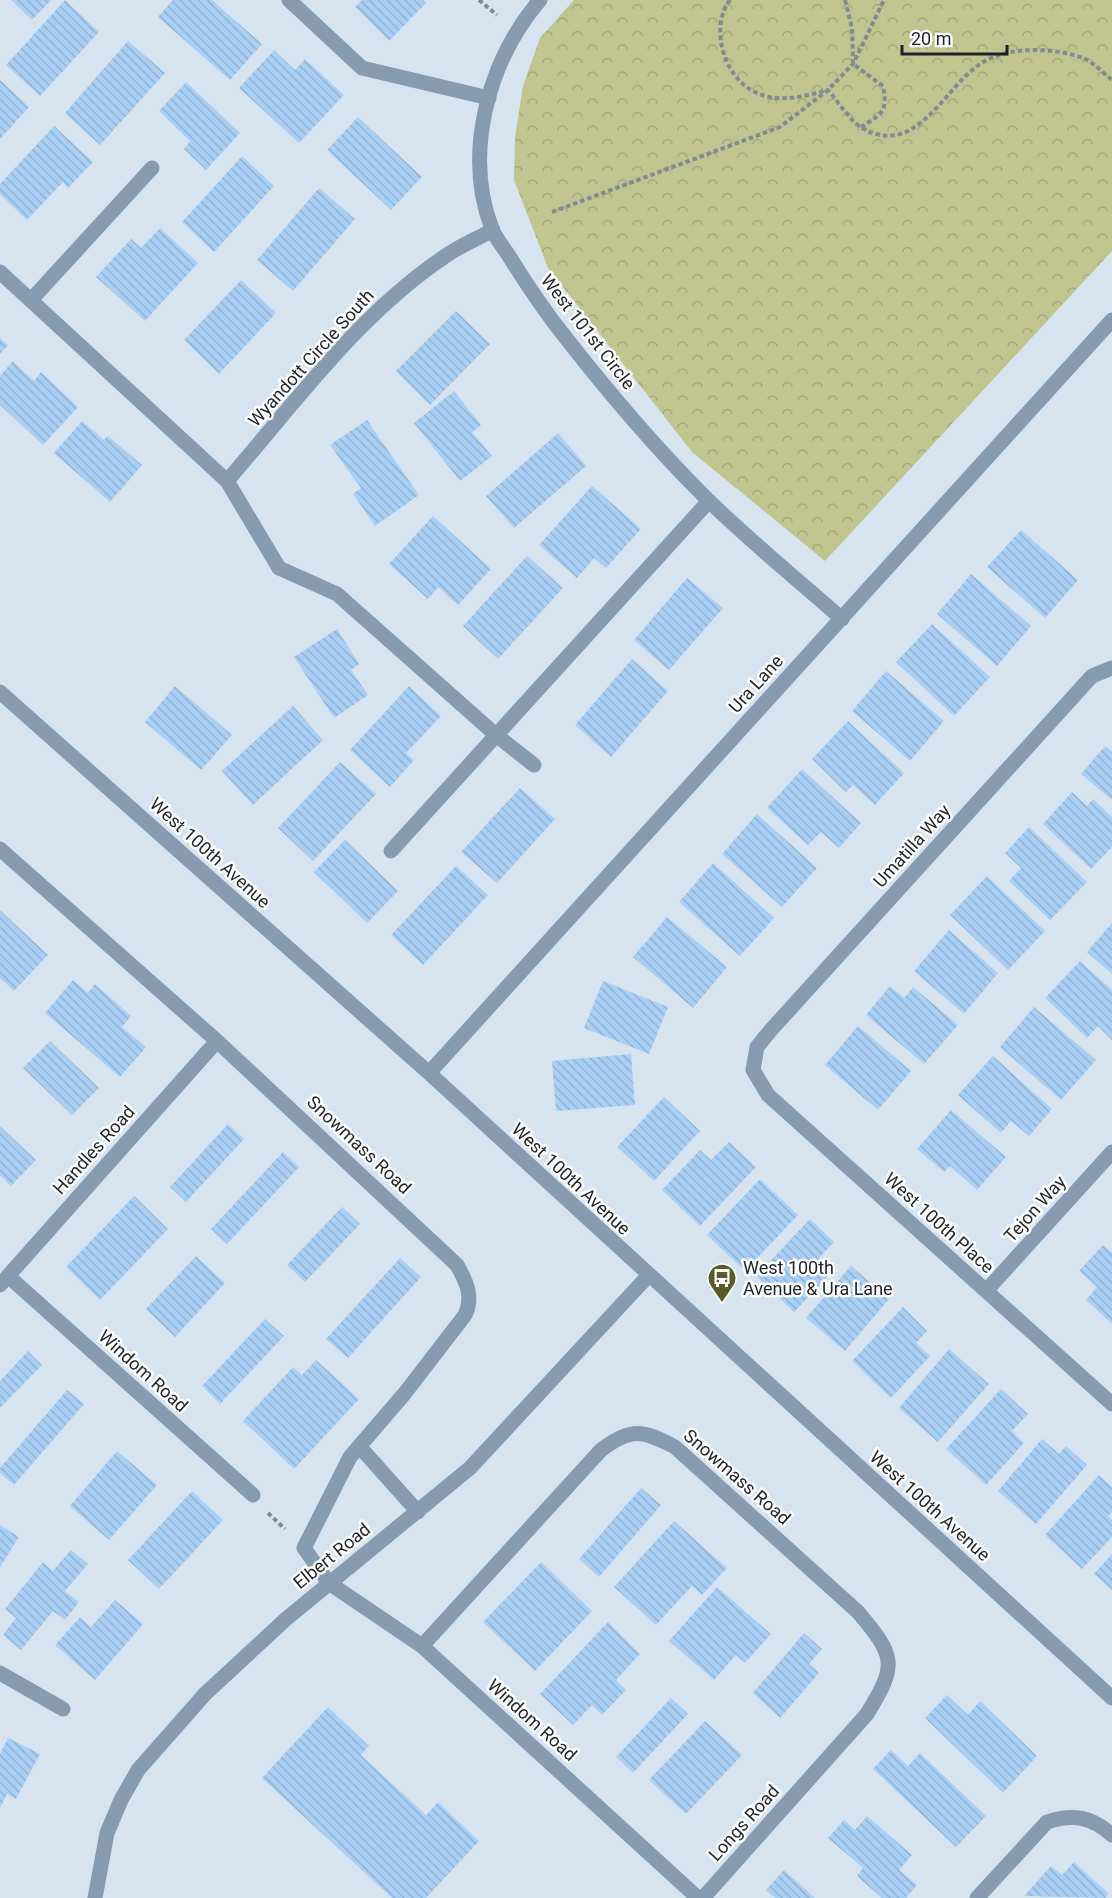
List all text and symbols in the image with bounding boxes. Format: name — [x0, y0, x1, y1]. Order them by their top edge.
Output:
scale bar — [902, 18, 1007, 56]
text: 20 m — [911, 28, 951, 49]
street label: West 101st Circle — [537, 270, 640, 393]
street label: Wyandott Circle South — [244, 285, 378, 431]
street label: Ura Lane — [724, 650, 787, 717]
street label: West 100th Avenue — [146, 793, 275, 912]
street label: Umatilla Way — [869, 800, 955, 891]
street label: Snowmass Road — [303, 1091, 416, 1198]
street label: Handles Road — [48, 1101, 139, 1198]
street label: West 100th Avenue — [508, 1118, 635, 1239]
street label: West 100th Place — [880, 1168, 998, 1277]
street label: Tejon Way — [999, 1171, 1070, 1246]
place label: West 100th Avenue & Ura Lane — [743, 1257, 893, 1299]
bus stop icon: West 100th Avenue & Ura Lane — [706, 1262, 738, 1304]
street label: Windom Road — [95, 1325, 192, 1416]
street label: Snowmass Road — [680, 1425, 795, 1529]
street label: West 100th Avenue — [866, 1446, 995, 1565]
street label: Elbert Road — [289, 1518, 374, 1593]
street label: Windom Road — [484, 1674, 581, 1765]
street label: Longs Road — [704, 1780, 783, 1865]

